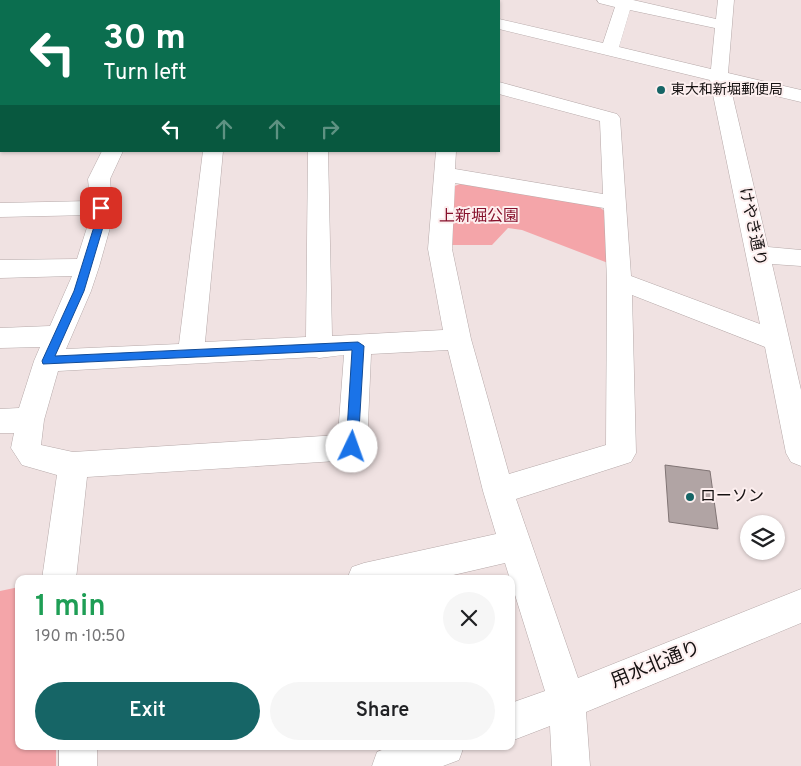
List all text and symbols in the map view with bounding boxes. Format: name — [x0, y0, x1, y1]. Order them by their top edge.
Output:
text: 30 m — [103, 17, 186, 61]
icon: left — [20, 20, 85, 85]
text: Turn left — [103, 60, 186, 87]
place label: 東大和新堀郵便局 — [671, 82, 783, 99]
marker: 東大和新堀郵便局 — [655, 84, 667, 96]
icon: left — [157, 115, 185, 143]
icon: ahead — [210, 115, 238, 143]
icon: ahead — [263, 115, 291, 143]
icon: right — [316, 115, 344, 143]
street label: けやき通り — [734, 186, 770, 268]
pin — [80, 187, 122, 229]
icon: arrive — [87, 194, 115, 222]
park label: 上新堀公園 — [439, 207, 519, 227]
position arrow — [325, 420, 377, 472]
place label: ローソン — [700, 487, 764, 507]
marker: ローソン — [684, 491, 696, 503]
map controls — [740, 515, 785, 560]
button: layers — [740, 515, 785, 560]
text: 1 min — [35, 589, 106, 626]
button: close — [443, 592, 495, 644]
text: 190 m · 10:50 — [35, 627, 126, 647]
street label: 用水北通り — [607, 636, 705, 694]
button: Exit — [35, 682, 260, 740]
button: Share — [270, 682, 495, 740]

